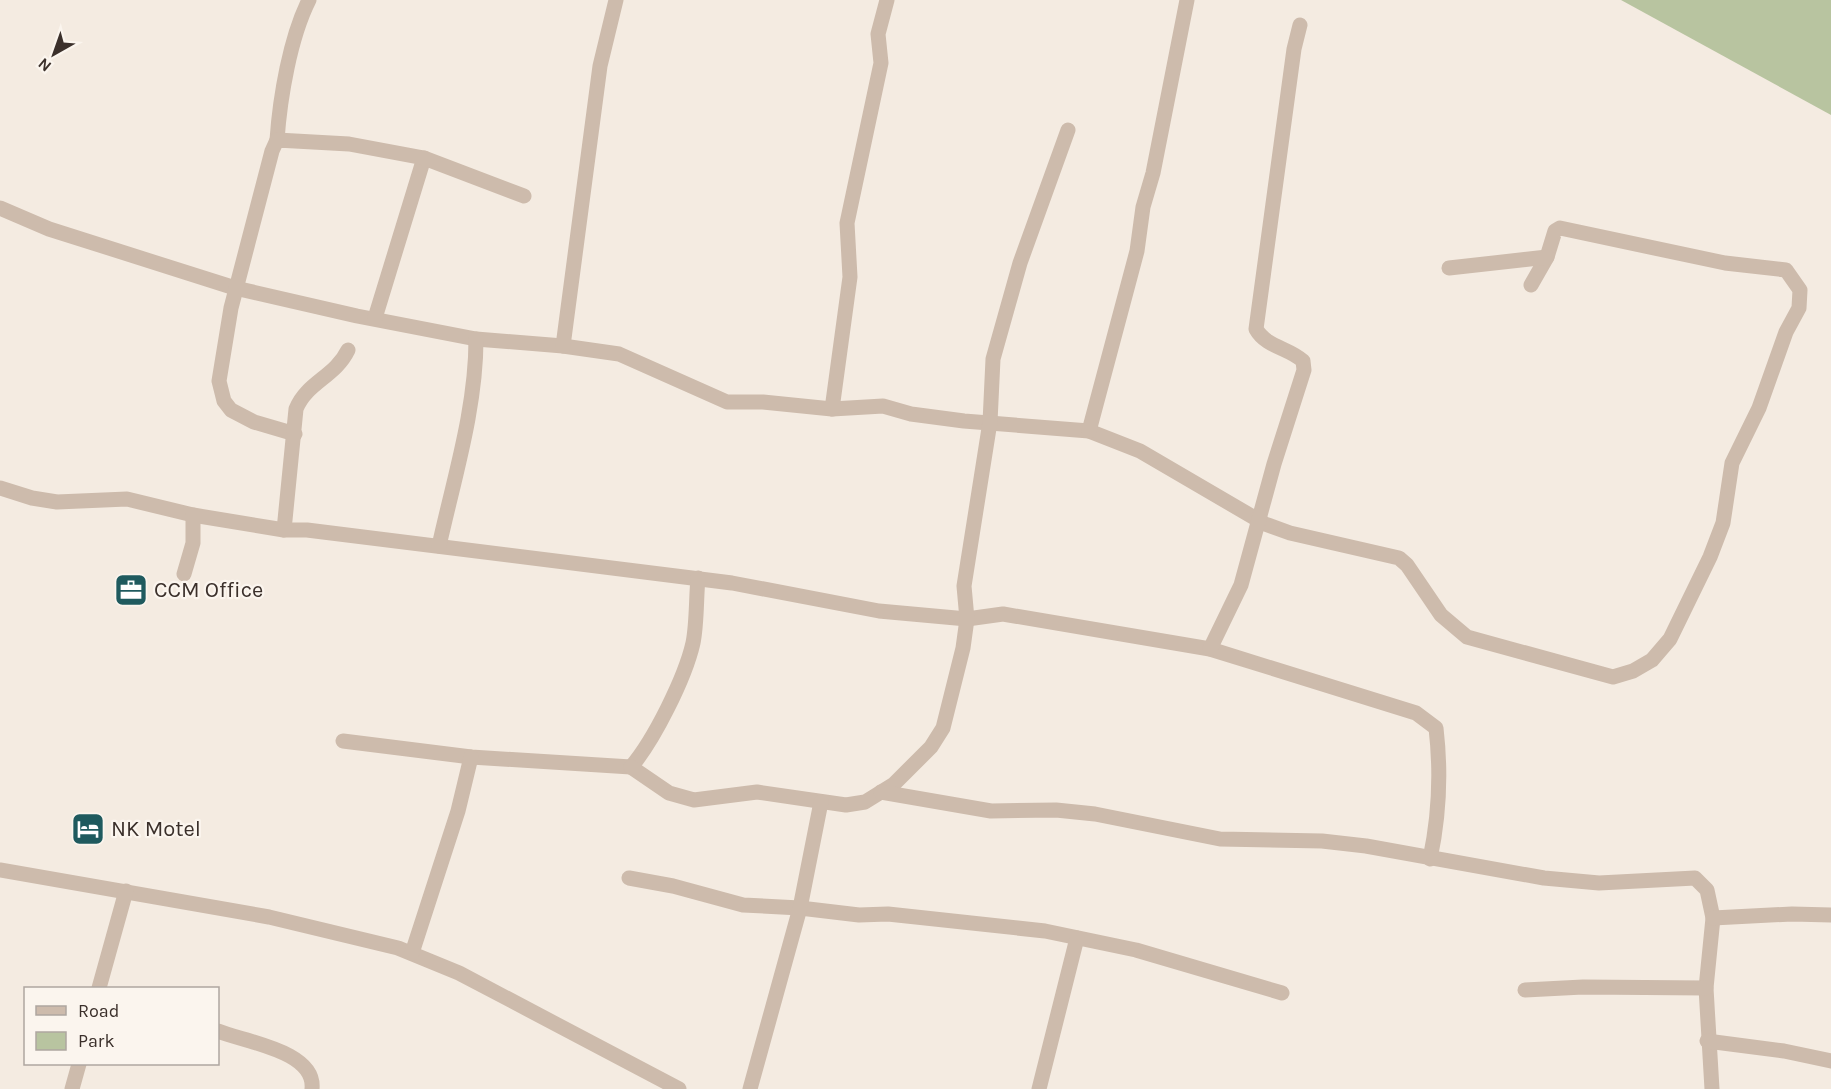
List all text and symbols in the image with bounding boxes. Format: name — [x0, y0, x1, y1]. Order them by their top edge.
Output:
north arrow — [24, 24, 84, 84]
text: N — [34, 54, 55, 76]
office icon: CCM Office — [113, 572, 149, 608]
place label: CCM Office — [154, 577, 263, 603]
hotel icon: NK Motel — [70, 811, 106, 847]
place label: NK Motel — [111, 816, 201, 842]
legend — [24, 987, 219, 1065]
text: Road — [78, 1000, 119, 1022]
text: Park — [78, 1030, 115, 1052]

